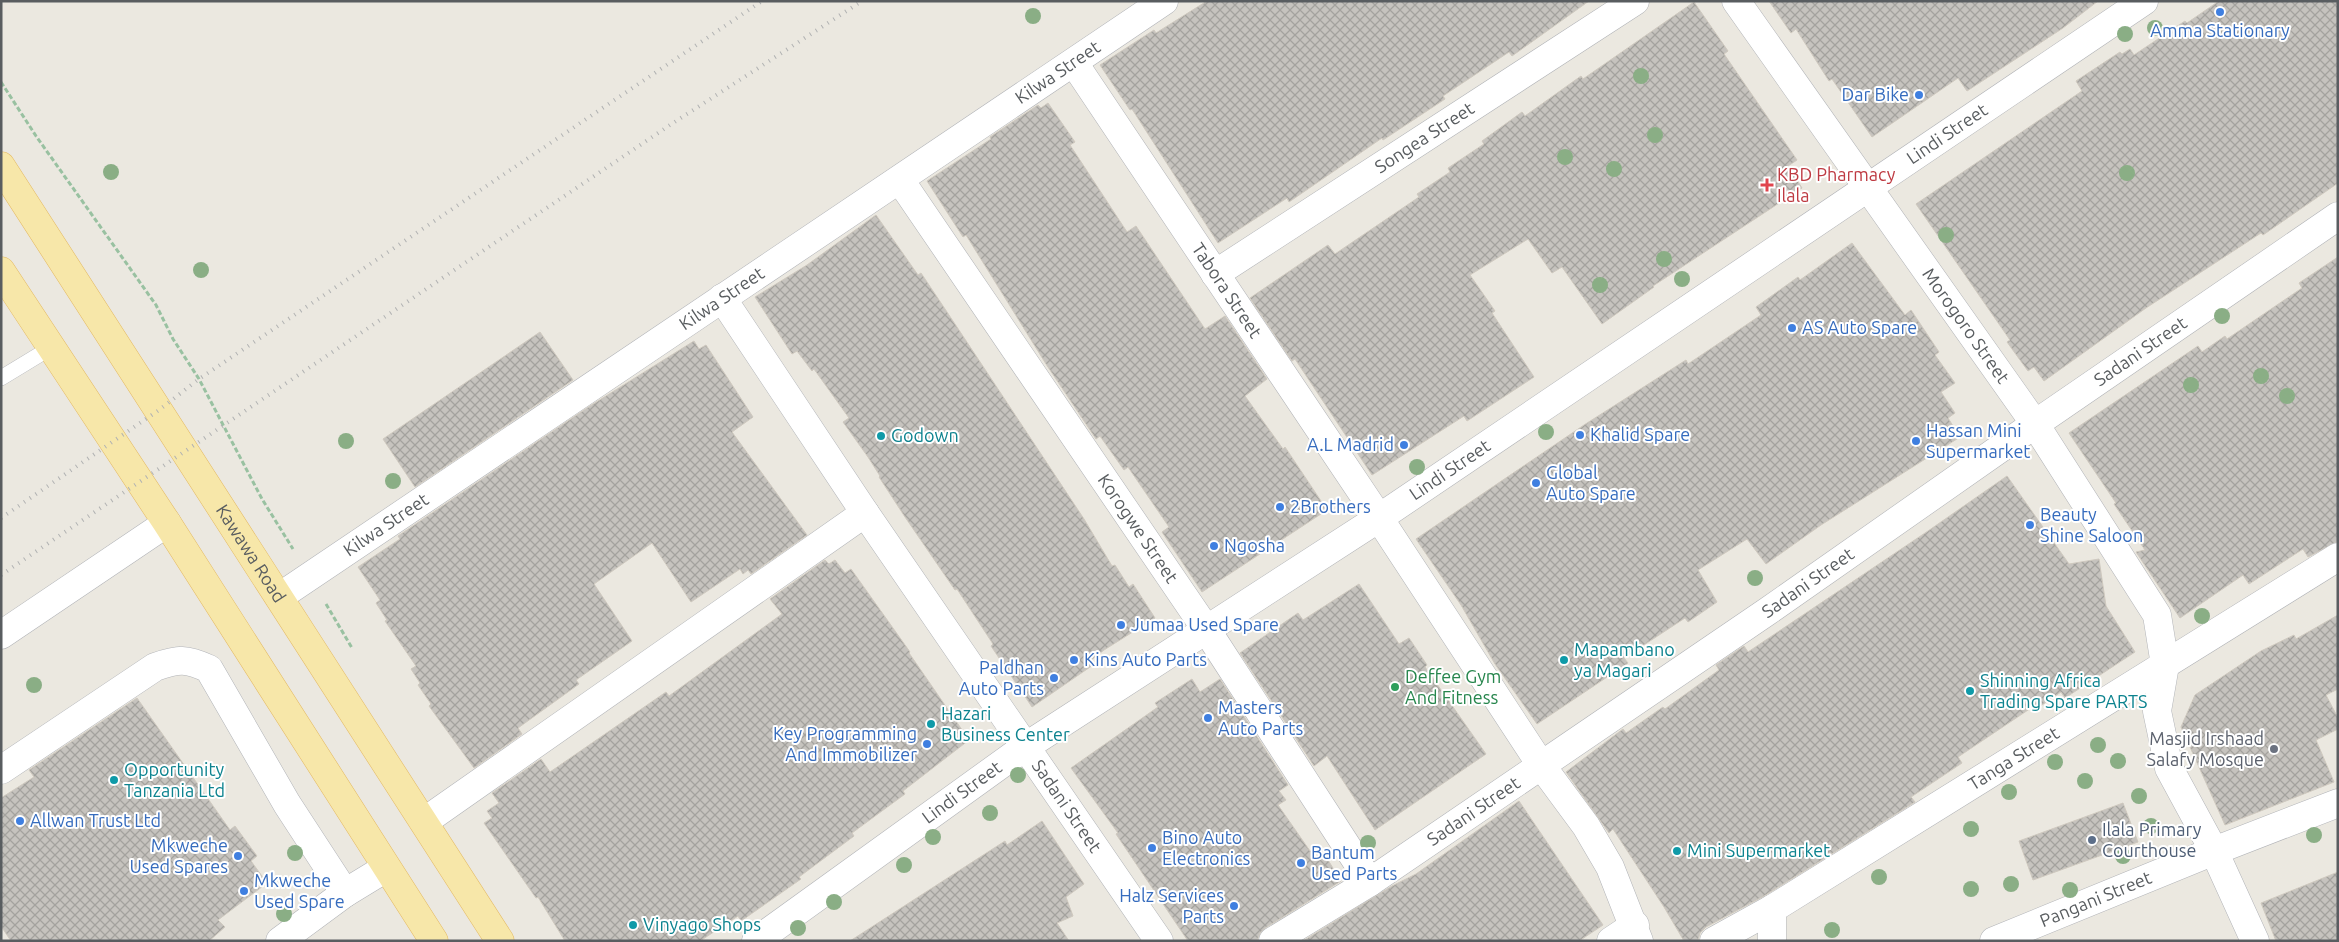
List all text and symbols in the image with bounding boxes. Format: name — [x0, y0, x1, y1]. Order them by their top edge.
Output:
marker: Amma Stationary — [2214, 6, 2226, 18]
place label: Amma Stationary — [2150, 20, 2290, 40]
street label: Kilwa Street — [1011, 36, 1104, 107]
place label: Dar Bike — [1842, 84, 1909, 104]
marker: Dar Bike — [1913, 89, 1925, 101]
street label: Songea Street — [1371, 97, 1477, 176]
street label: Lindi Street — [1902, 99, 1991, 168]
place label: KBD Pharmacy Ilala — [1777, 164, 1896, 205]
marker: KBD Pharmacy Ilala — [1761, 179, 1773, 191]
street label: Tabora Street — [1188, 239, 1266, 341]
street label: Kilwa Street — [675, 262, 768, 334]
street label: Morogoro Street — [1919, 264, 2014, 387]
street label: Sadani Street — [2090, 312, 2190, 389]
place label: AS Auto Spare — [1802, 317, 1917, 337]
marker: AS Auto Spare — [1786, 322, 1798, 334]
place label: Hassan Mini Supermarket — [1926, 420, 2030, 461]
place label: Khalid Spare — [1590, 424, 1690, 444]
place label: Godown — [891, 425, 959, 445]
marker: Khalid Spare — [1574, 429, 1586, 441]
marker: Godown — [875, 430, 887, 442]
place label: A.L Madrid — [1307, 434, 1394, 454]
street label: Lindi Street — [1405, 435, 1494, 504]
marker: Hassan Mini Supermarket — [1910, 435, 1922, 447]
marker: A.L Madrid — [1398, 439, 1410, 451]
place label: Global Auto Spare — [1546, 462, 1636, 503]
street label: Korogwe Street — [1094, 470, 1183, 586]
marker: Global Auto Spare — [1530, 477, 1542, 489]
street label: Kilwa Street — [339, 488, 432, 560]
place label: 2Brothers — [1290, 496, 1371, 516]
street label: Kawawa Road — [213, 500, 290, 606]
marker: 2Brothers — [1274, 501, 1286, 513]
place label: Beauty Shine Saloon — [2040, 504, 2143, 545]
marker: Beauty Shine Saloon — [2024, 519, 2036, 531]
place label: Ngosha — [1224, 535, 1285, 555]
marker: Ngosha — [1208, 540, 1220, 552]
street label: Sadani Street — [1758, 543, 1857, 621]
place label: Jumaa Used Spare — [1131, 614, 1279, 634]
marker: Jumaa Used Spare — [1115, 619, 1127, 631]
place label: Mapambano ya Magari — [1574, 639, 1675, 680]
place label: Kins Auto Parts — [1084, 649, 1207, 669]
marker: Kins Auto Parts — [1068, 654, 1080, 666]
marker: Mapambano ya Magari — [1558, 654, 1570, 666]
place label: Paldhan Auto Parts — [959, 657, 1044, 698]
place label: Deffee Gym And Fitness — [1405, 666, 1501, 707]
place label: Shinning Africa Trading Spare PARTS — [1980, 670, 2148, 711]
marker: Paldhan Auto Parts — [1048, 672, 1060, 684]
marker: Deffee Gym And Fitness — [1389, 681, 1401, 693]
marker: Shinning Africa Trading Spare PARTS — [1964, 685, 1976, 697]
place label: Masters Auto Parts — [1218, 697, 1303, 738]
place label: Hazari Business Center — [941, 703, 1070, 744]
marker: Masters Auto Parts — [1202, 712, 1214, 724]
marker: Hazari Business Center — [925, 718, 937, 730]
street label: Tanga Street — [1964, 722, 2062, 793]
place label: Key Programming And Immobilizer — [773, 723, 917, 764]
place label: Masjid Irshaad Salafy Mosque — [2147, 728, 2264, 769]
marker: Key Programming And Immobilizer — [921, 738, 933, 750]
marker: Masjid Irshaad Salafy Mosque — [2268, 743, 2280, 755]
street label: Lindi Street — [918, 756, 1005, 827]
street label: Sadani Street — [1029, 756, 1106, 856]
place label: Opportunity Tanzania Ltd — [124, 759, 225, 800]
street label: Sadani Street — [1423, 772, 1523, 849]
marker: Opportunity Tanzania Ltd — [108, 774, 120, 786]
place label: Allwan Trust Ltd — [30, 810, 161, 830]
marker: Allwan Trust Ltd — [14, 815, 26, 827]
place label: Ilala Primary Courthouse — [2102, 819, 2202, 860]
place label: Bino Auto Electronics — [1162, 827, 1251, 868]
marker: Ilala Primary Courthouse — [2086, 834, 2098, 846]
place label: Mkweche Used Spares — [130, 835, 228, 876]
place label: Mini Supermarket — [1687, 840, 1830, 860]
marker: Bino Auto Electronics — [1146, 842, 1158, 854]
place label: Bantum Used Parts — [1311, 842, 1397, 883]
marker: Mini Supermarket — [1671, 845, 1683, 857]
marker: Mkweche Used Spares — [232, 850, 244, 862]
marker: Bantum Used Parts — [1295, 857, 1307, 869]
street label: Pangani Street — [2037, 867, 2154, 930]
place label: Mkweche Used Spare — [254, 870, 345, 911]
marker: Mkweche Used Spare — [238, 885, 250, 897]
place label: Halz Services Parts — [1119, 885, 1224, 926]
marker: Halz Services Parts — [1228, 900, 1240, 912]
place label: Vinyago Shops — [643, 914, 761, 934]
marker: Vinyago Shops — [627, 919, 639, 931]

